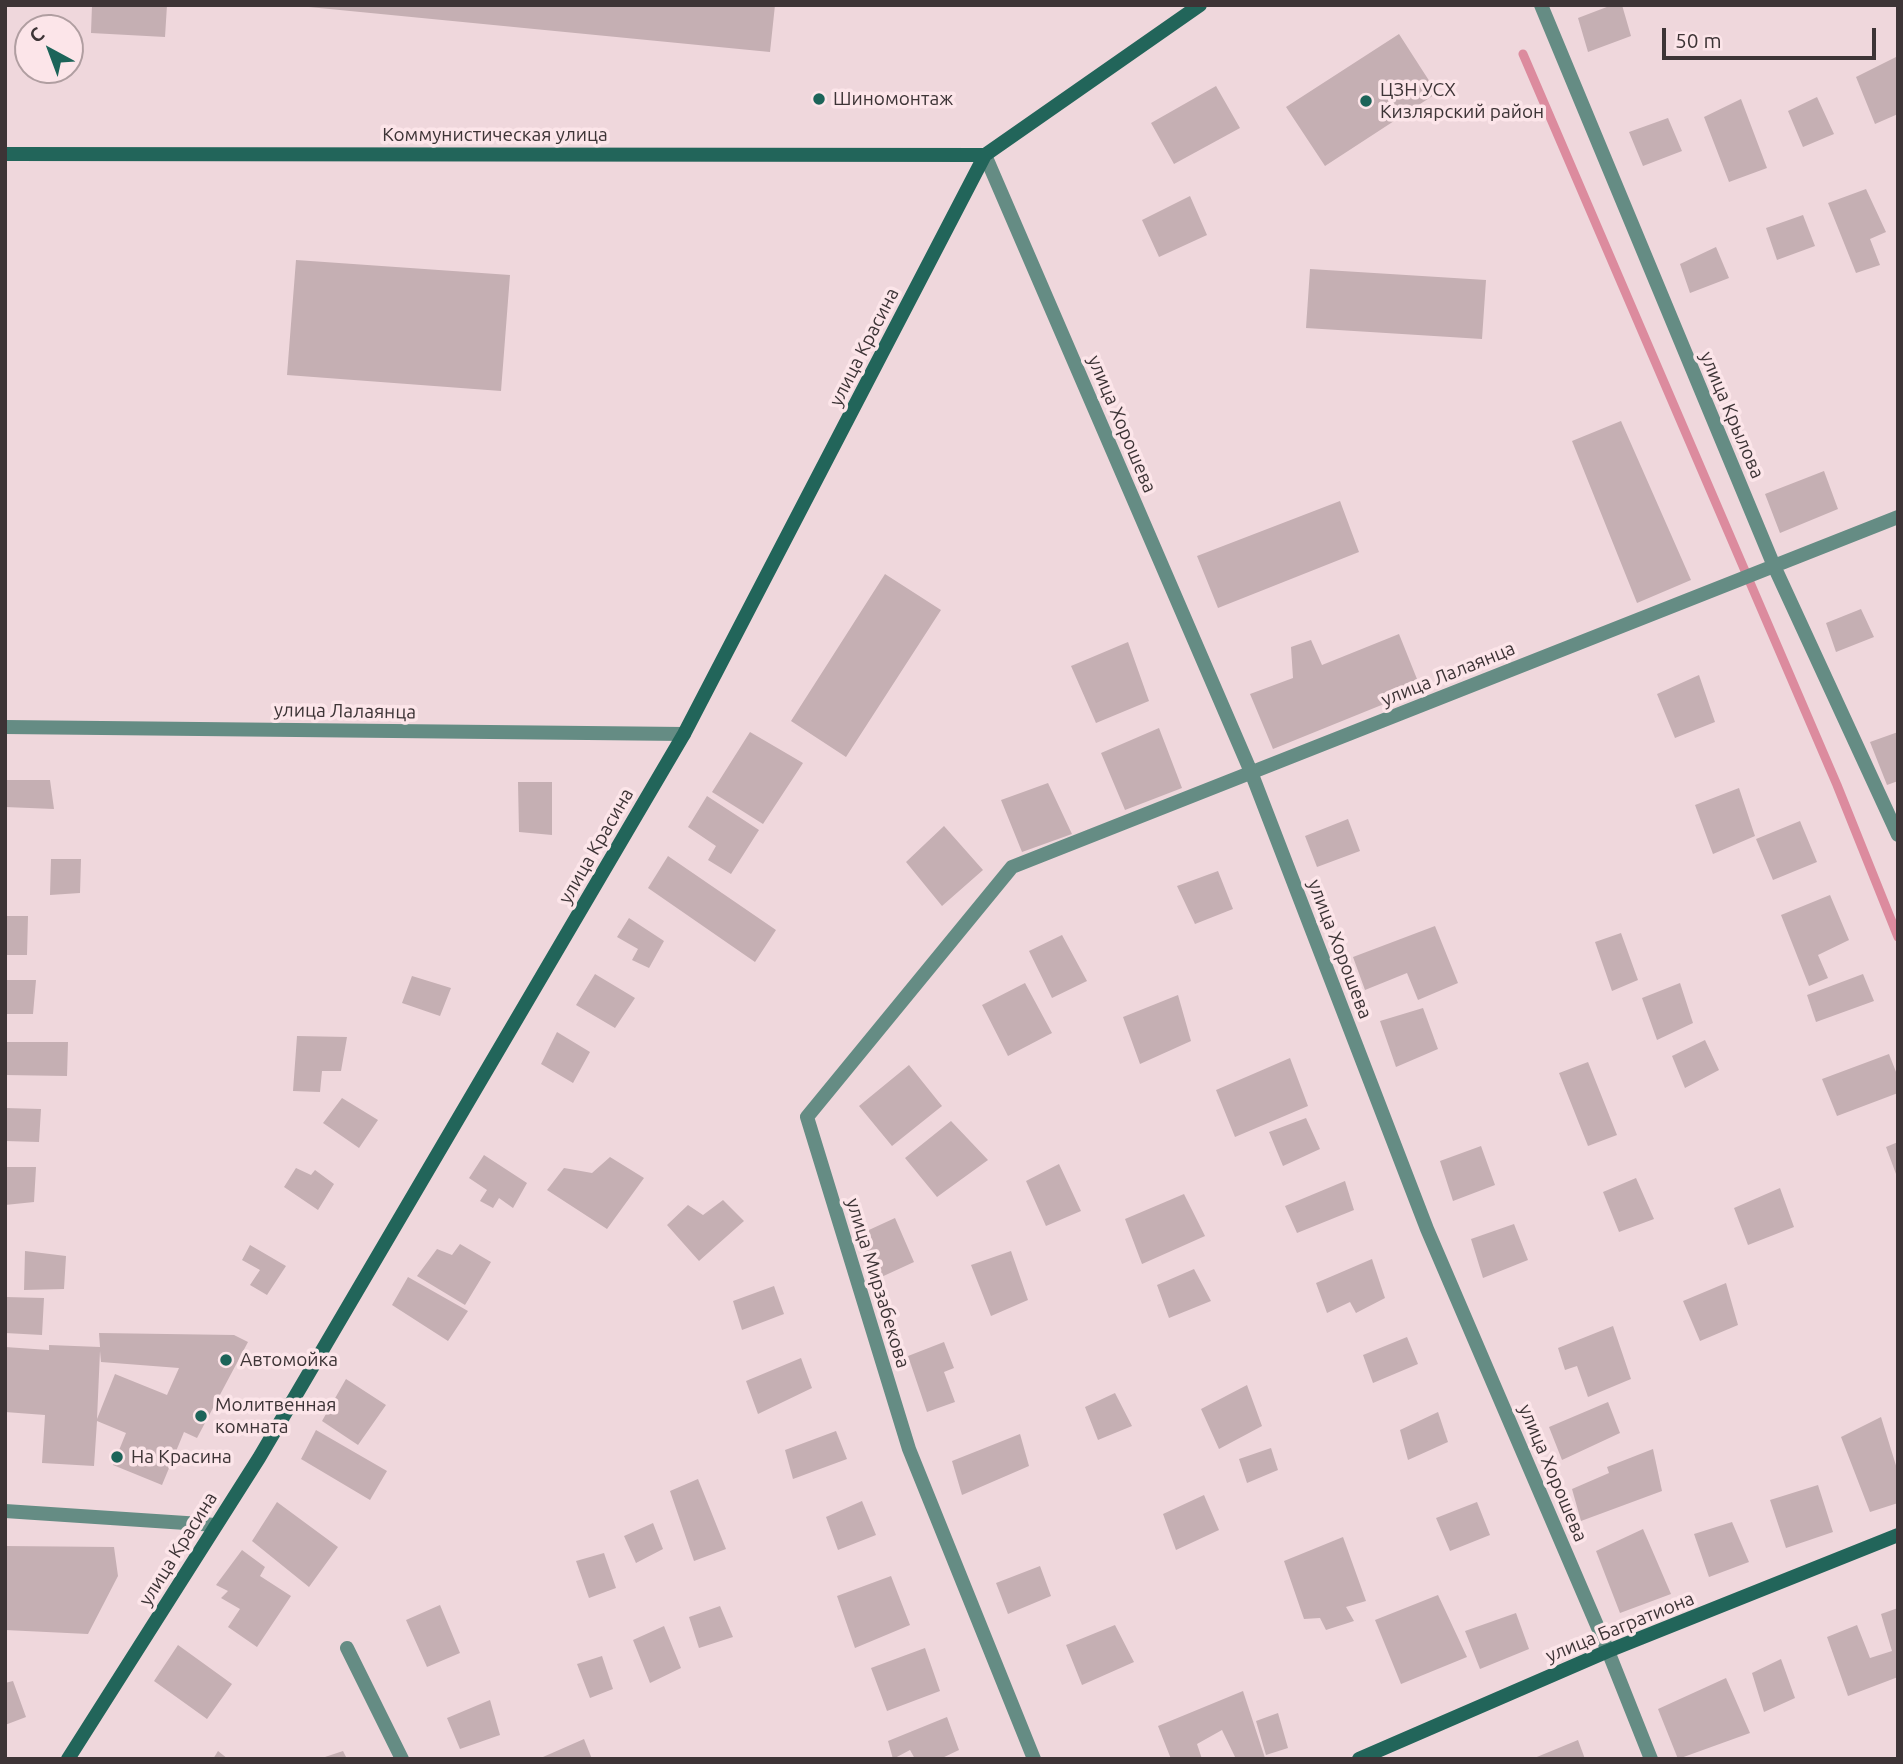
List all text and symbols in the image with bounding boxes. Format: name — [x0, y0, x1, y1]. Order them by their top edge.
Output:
north arrow — [14, 14, 84, 84]
scale bar — [1665, 14, 1878, 58]
text: С — [25, 22, 48, 47]
text: 50 m — [1675, 28, 1722, 52]
place label: ЦЗН УСХ Кизлярский район — [1380, 79, 1544, 123]
place label: Шиномонтаж — [833, 88, 953, 110]
marker: Шиномонтаж — [811, 91, 827, 107]
marker: ЦЗН УСХ Кизлярский район — [1358, 93, 1374, 109]
street label: Коммунистическая улица — [382, 124, 608, 146]
street label: улица Красина — [824, 284, 904, 410]
street label: улица Крылова — [1695, 348, 1769, 482]
street label: улица Хорошева — [1083, 352, 1161, 496]
street label: улица Лалаянца — [1378, 637, 1518, 711]
street label: улица Лалаянца — [274, 698, 416, 724]
street label: улица Красина — [554, 784, 638, 908]
street label: улица Хорошева — [1303, 876, 1377, 1022]
street label: улица Мирзабекова — [841, 1195, 915, 1371]
place label: Автомойка — [240, 1349, 338, 1371]
marker: Автомойка — [218, 1352, 234, 1368]
place label: Молитвенная комната — [215, 1394, 337, 1438]
street label: улица Хорошева — [1514, 1401, 1592, 1545]
marker: Молитвенная комната — [193, 1408, 209, 1424]
place label: На Красина — [131, 1446, 232, 1468]
marker: На Красина — [109, 1449, 125, 1465]
street label: улица Красина — [134, 1488, 222, 1610]
street label: улица Багратиона — [1542, 1587, 1698, 1667]

